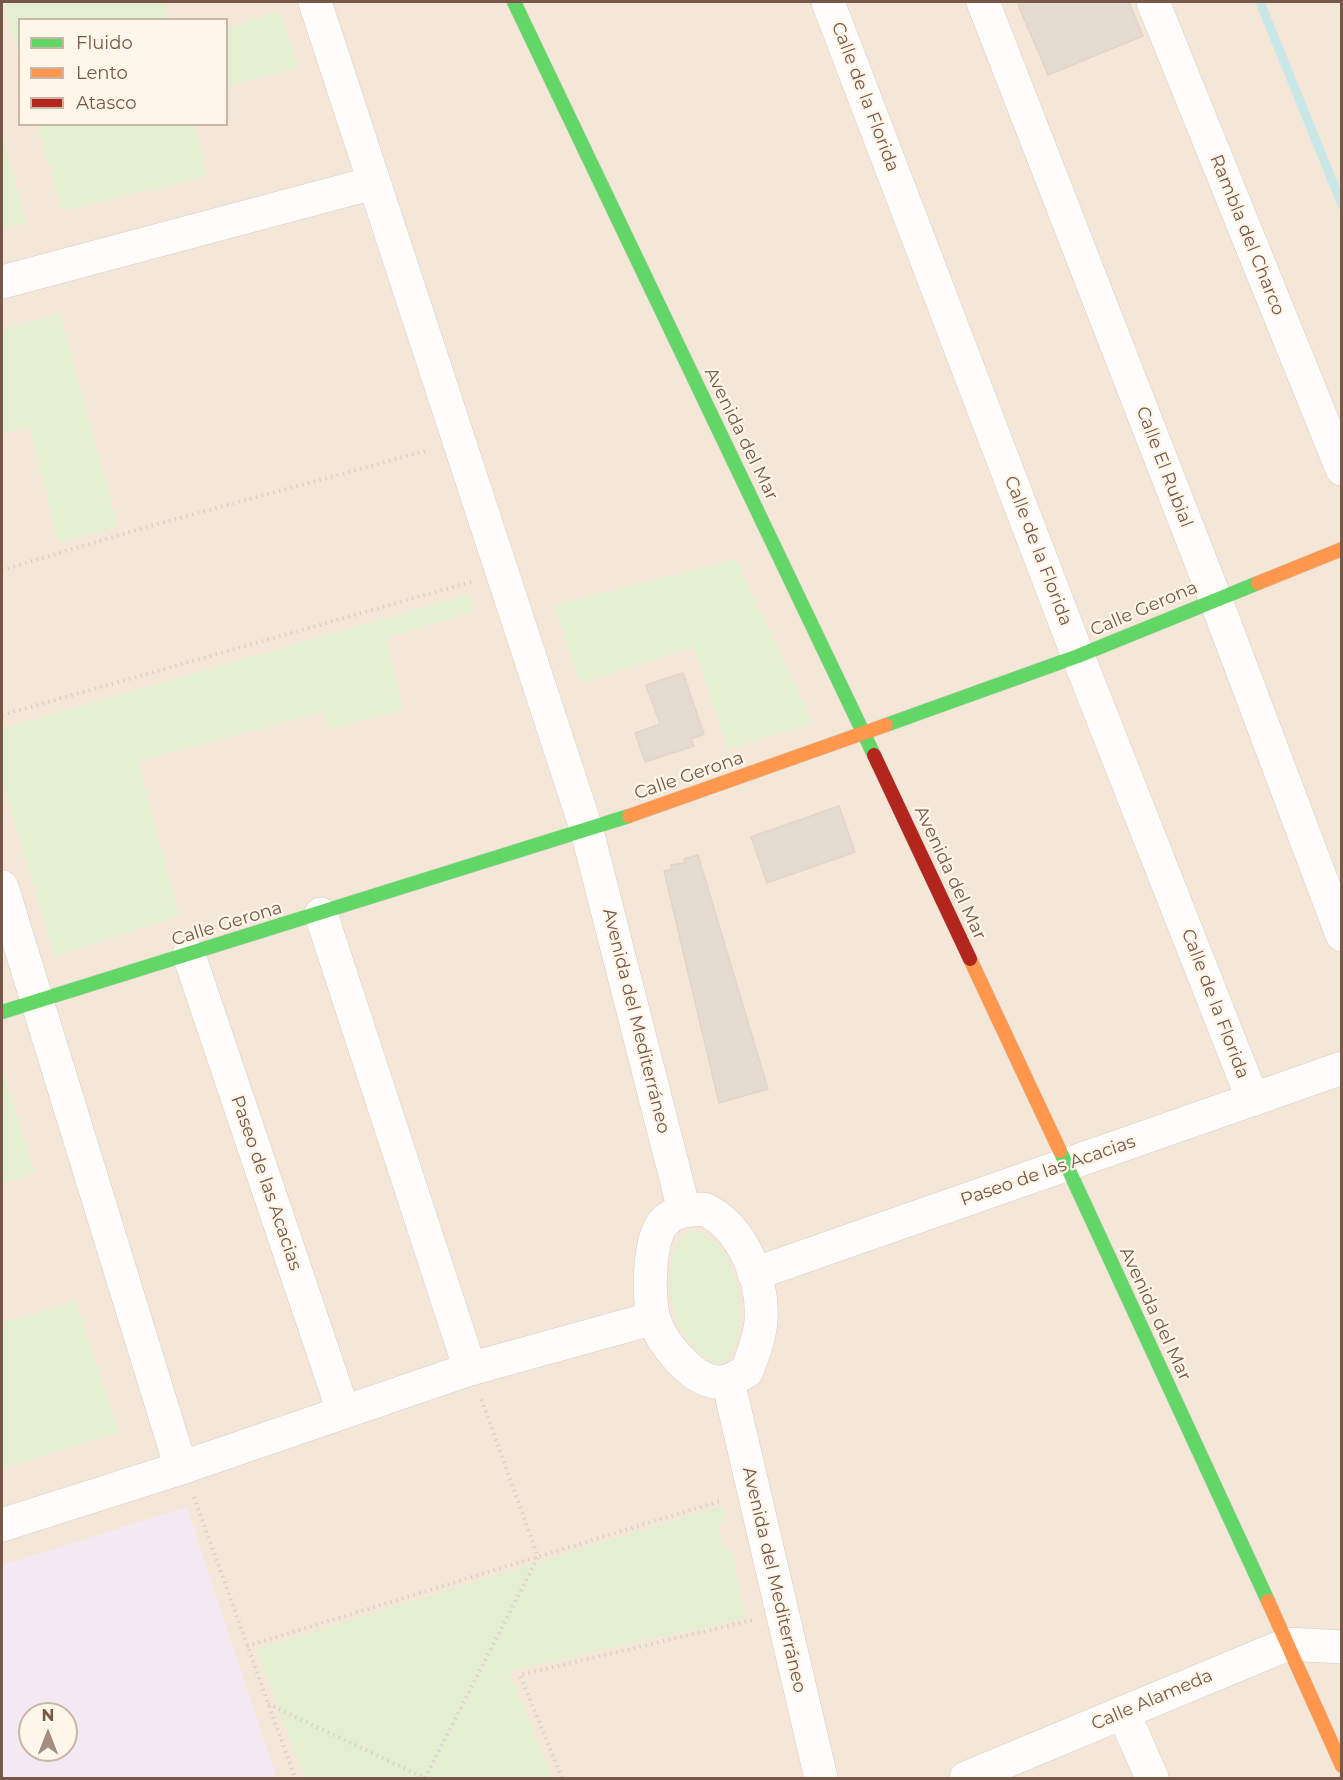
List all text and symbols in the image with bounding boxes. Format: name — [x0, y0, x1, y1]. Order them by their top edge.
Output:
legend — [18, 18, 228, 126]
street label: Calle de la Florida — [826, 19, 904, 175]
text: Fluido — [76, 32, 133, 54]
text: Lento — [76, 62, 128, 84]
text: Atasco — [76, 92, 136, 114]
street label: Rambla del Charco — [1205, 151, 1289, 319]
street label: Avenida del Mar — [700, 364, 782, 504]
street label: Calle El Rubial — [1131, 404, 1197, 530]
street label: Calle de la Florida — [999, 473, 1077, 629]
street label: Calle Gerona — [1087, 577, 1201, 641]
street label: Calle Gerona — [631, 747, 747, 805]
street label: Avenida del Mar — [910, 803, 990, 943]
street label: Calle Gerona — [169, 897, 285, 951]
street label: Avenida del Mediterráneo — [598, 906, 674, 1136]
street label: Calle de la Florida — [1176, 926, 1254, 1082]
street label: Paseo de las Acacias — [226, 1093, 306, 1273]
street label: Paseo de las Acacias — [958, 1131, 1138, 1211]
street label: Avenida del Mar — [1115, 1244, 1195, 1384]
street label: Avenida del Mediterráneo — [737, 1465, 811, 1695]
street label: Calle Alameda — [1088, 1665, 1216, 1735]
north arrow — [18, 1702, 78, 1762]
text: N — [42, 1706, 54, 1725]

